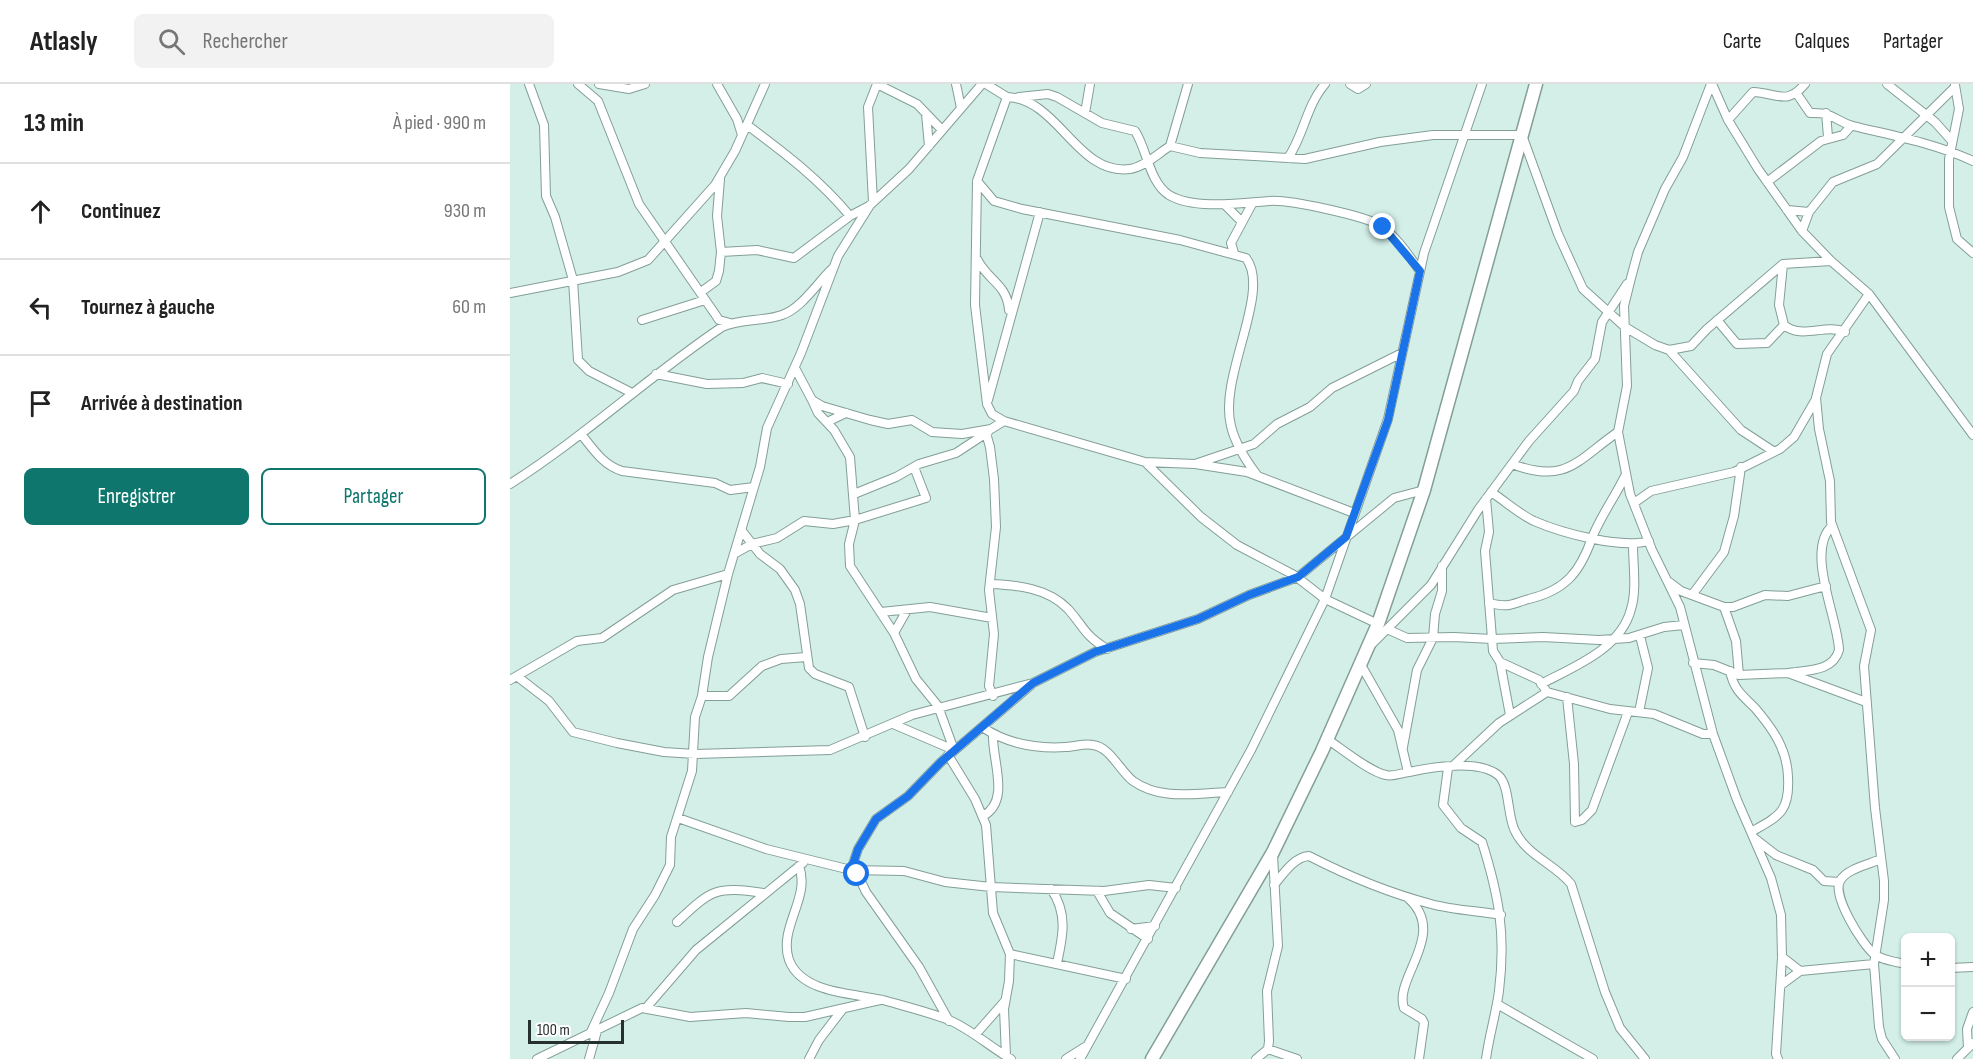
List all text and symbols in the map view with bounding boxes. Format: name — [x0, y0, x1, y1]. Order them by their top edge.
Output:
search box — [134, 14, 554, 68]
text: Atlasly — [30, 25, 98, 58]
icon: search — [155, 25, 188, 58]
text: Rechercher — [203, 28, 288, 55]
text: Carte — [1723, 29, 1762, 54]
text: Calques — [1795, 29, 1850, 54]
text: Partager — [1883, 29, 1943, 54]
text: 13 min — [24, 108, 84, 139]
text: À pied · 990 m — [393, 111, 486, 135]
icon: ahead — [24, 195, 57, 228]
text: Continuez — [81, 198, 161, 225]
text: 930 m — [444, 199, 486, 223]
route end — [1369, 213, 1395, 239]
icon: left — [24, 291, 57, 324]
text: Tournez à gauche — [81, 294, 215, 321]
text: 60 m — [452, 295, 486, 319]
icon: arrive — [24, 387, 57, 420]
text: Arrivée à destination — [81, 390, 243, 417]
button: Enregistrer — [24, 468, 249, 525]
button: Partager — [261, 468, 486, 525]
route start — [843, 860, 869, 886]
map controls — [1901, 933, 1955, 1041]
button: + — [1901, 933, 1955, 987]
button: − — [1901, 987, 1955, 1041]
scale bar — [528, 1017, 624, 1044]
text: 100 m — [537, 1021, 570, 1040]

